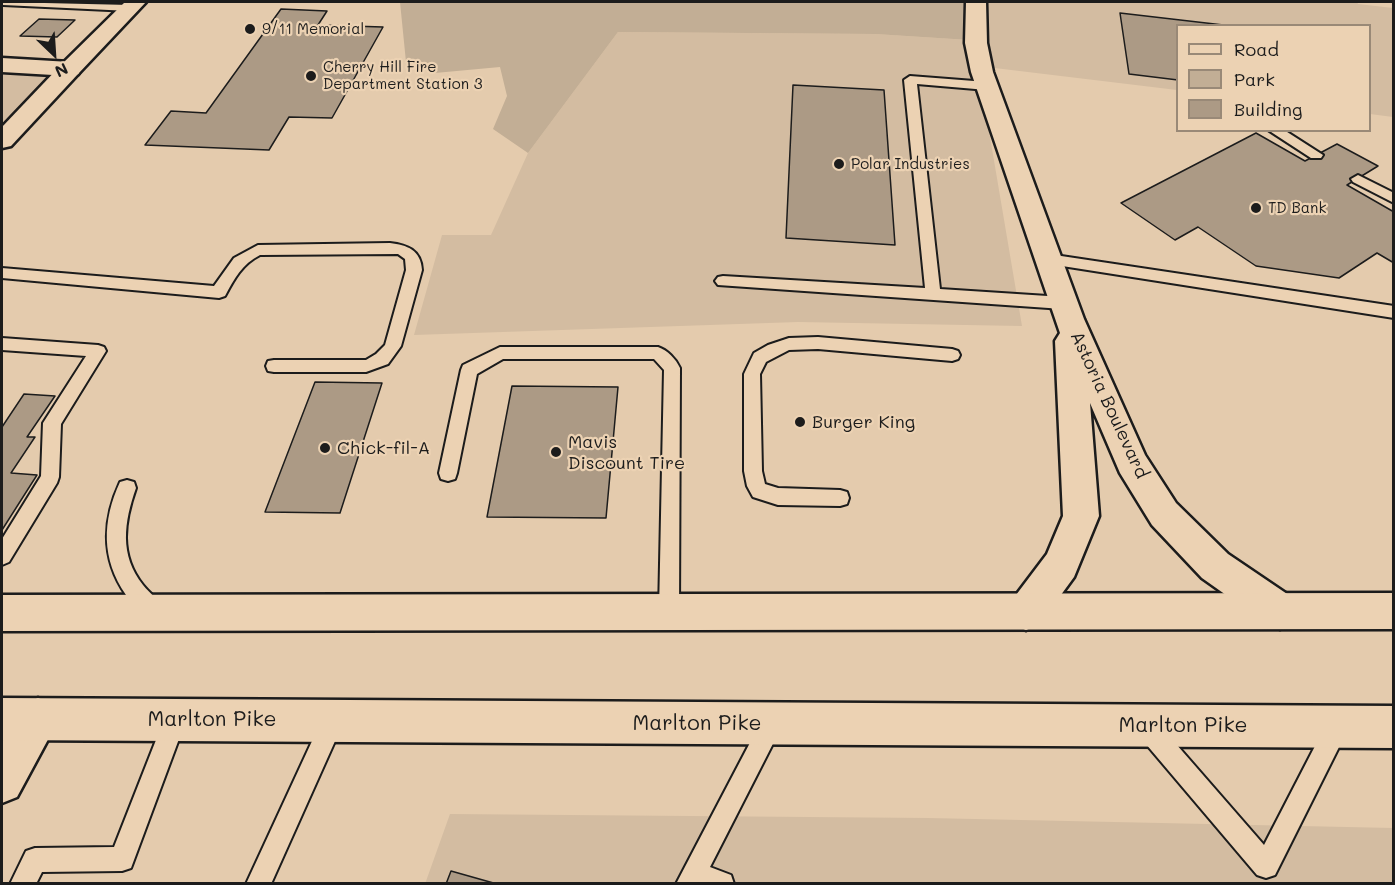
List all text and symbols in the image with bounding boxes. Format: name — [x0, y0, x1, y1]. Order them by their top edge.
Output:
place label: 9/11 Memorial — [262, 20, 364, 38]
marker: 9/11 Memorial — [243, 22, 257, 36]
north arrow — [24, 24, 84, 84]
legend — [1176, 24, 1371, 132]
text: Road — [1234, 37, 1279, 61]
place label: Cherry Hill Fire Department Station 3 — [323, 58, 483, 93]
text: N — [52, 59, 72, 83]
text: Park — [1234, 67, 1275, 91]
marker: Cherry Hill Fire Department Station 3 — [304, 69, 318, 83]
text: Building — [1234, 97, 1302, 121]
place label: Polar Industries — [851, 155, 970, 173]
marker: Polar Industries — [832, 157, 846, 171]
place label: TD Bank — [1268, 199, 1326, 217]
marker: TD Bank — [1249, 201, 1263, 215]
street label: Astoria Boulevard — [1065, 328, 1153, 482]
place label: Burger King — [812, 411, 915, 433]
marker: Burger King — [793, 415, 807, 429]
place label: Mavis Discount Tire — [568, 431, 685, 474]
place label: Chick-fil-A — [337, 437, 430, 459]
marker: Chick-fil-A — [318, 441, 332, 455]
marker: Mavis Discount Tire — [549, 445, 563, 459]
street label: Marlton Pike — [147, 707, 277, 733]
street label: Marlton Pike — [632, 711, 762, 737]
street label: Marlton Pike — [1118, 713, 1248, 739]

